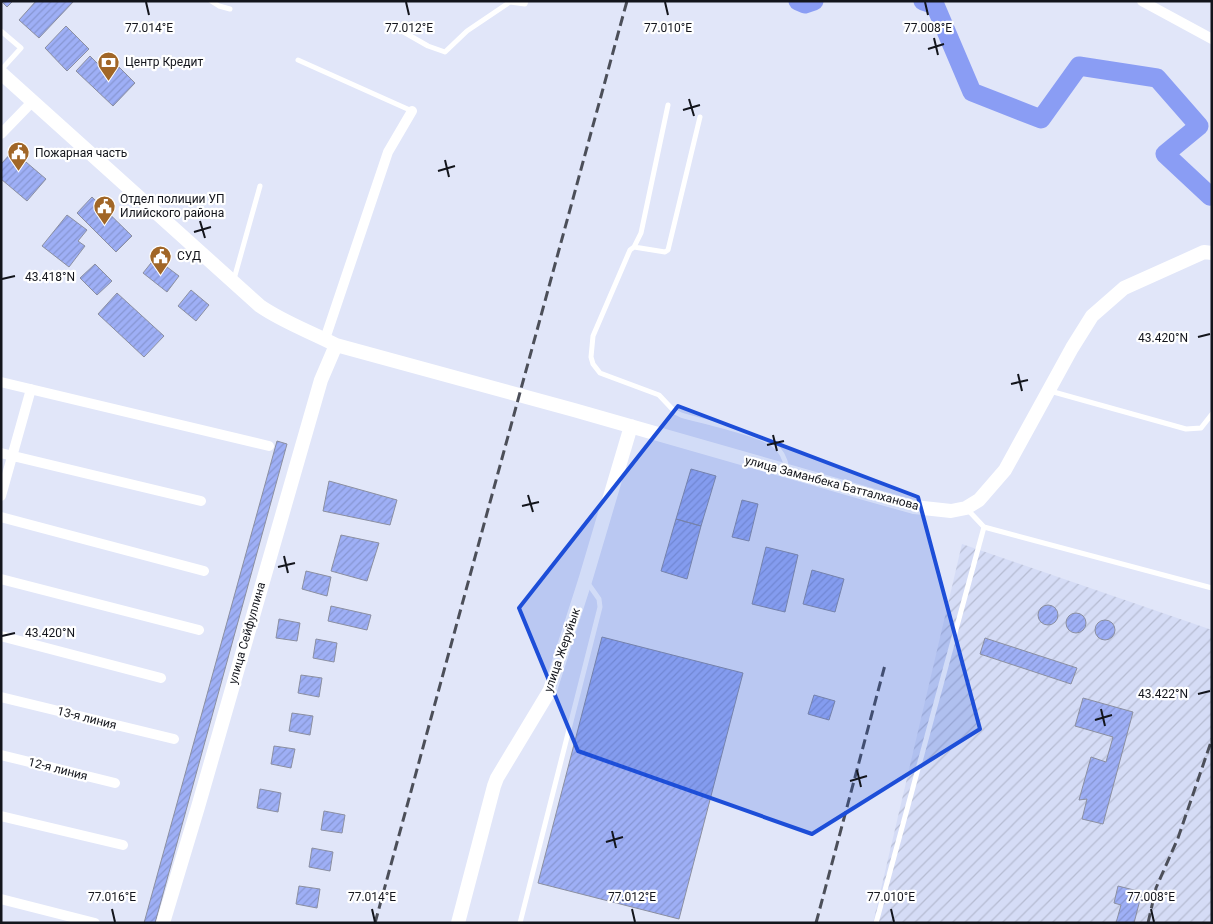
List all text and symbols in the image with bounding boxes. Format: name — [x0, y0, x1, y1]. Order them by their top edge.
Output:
text: 77.014°E — [125, 21, 173, 35]
text: 77.012°E — [385, 21, 433, 35]
text: 77.010°E — [644, 21, 692, 35]
text: 77.008°E — [904, 21, 952, 35]
bank icon: Центр Кредит — [97, 50, 121, 81]
place label: Центр Кредит — [125, 55, 203, 69]
public building icon: Пожарная часть — [7, 141, 31, 172]
place label: Пожарная часть — [35, 146, 127, 160]
place label: Отдел полиции УП Илийского района — [120, 192, 225, 220]
public building icon: Отдел полиции УП Илийского района — [92, 194, 116, 225]
public building icon: СУД — [149, 244, 173, 275]
place label: СУД — [177, 249, 201, 263]
text: 43.418°N — [25, 270, 75, 284]
text: 43.420°N — [1138, 331, 1188, 345]
street label: улица Заманбека Батталханова — [744, 453, 920, 513]
street label: улица Сейфуллина — [226, 580, 268, 686]
street label: улица Жеруйык — [541, 606, 583, 694]
text: 43.420°N — [25, 626, 75, 640]
text: 43.422°N — [1138, 687, 1188, 701]
street label: 13-я линия — [56, 704, 118, 732]
street label: 12-я линия — [27, 755, 89, 783]
text: 77.016°E — [88, 890, 136, 904]
text: 77.014°E — [348, 890, 396, 904]
text: 77.012°E — [608, 890, 656, 904]
text: 77.010°E — [867, 890, 915, 904]
text: 77.008°E — [1127, 890, 1175, 904]

